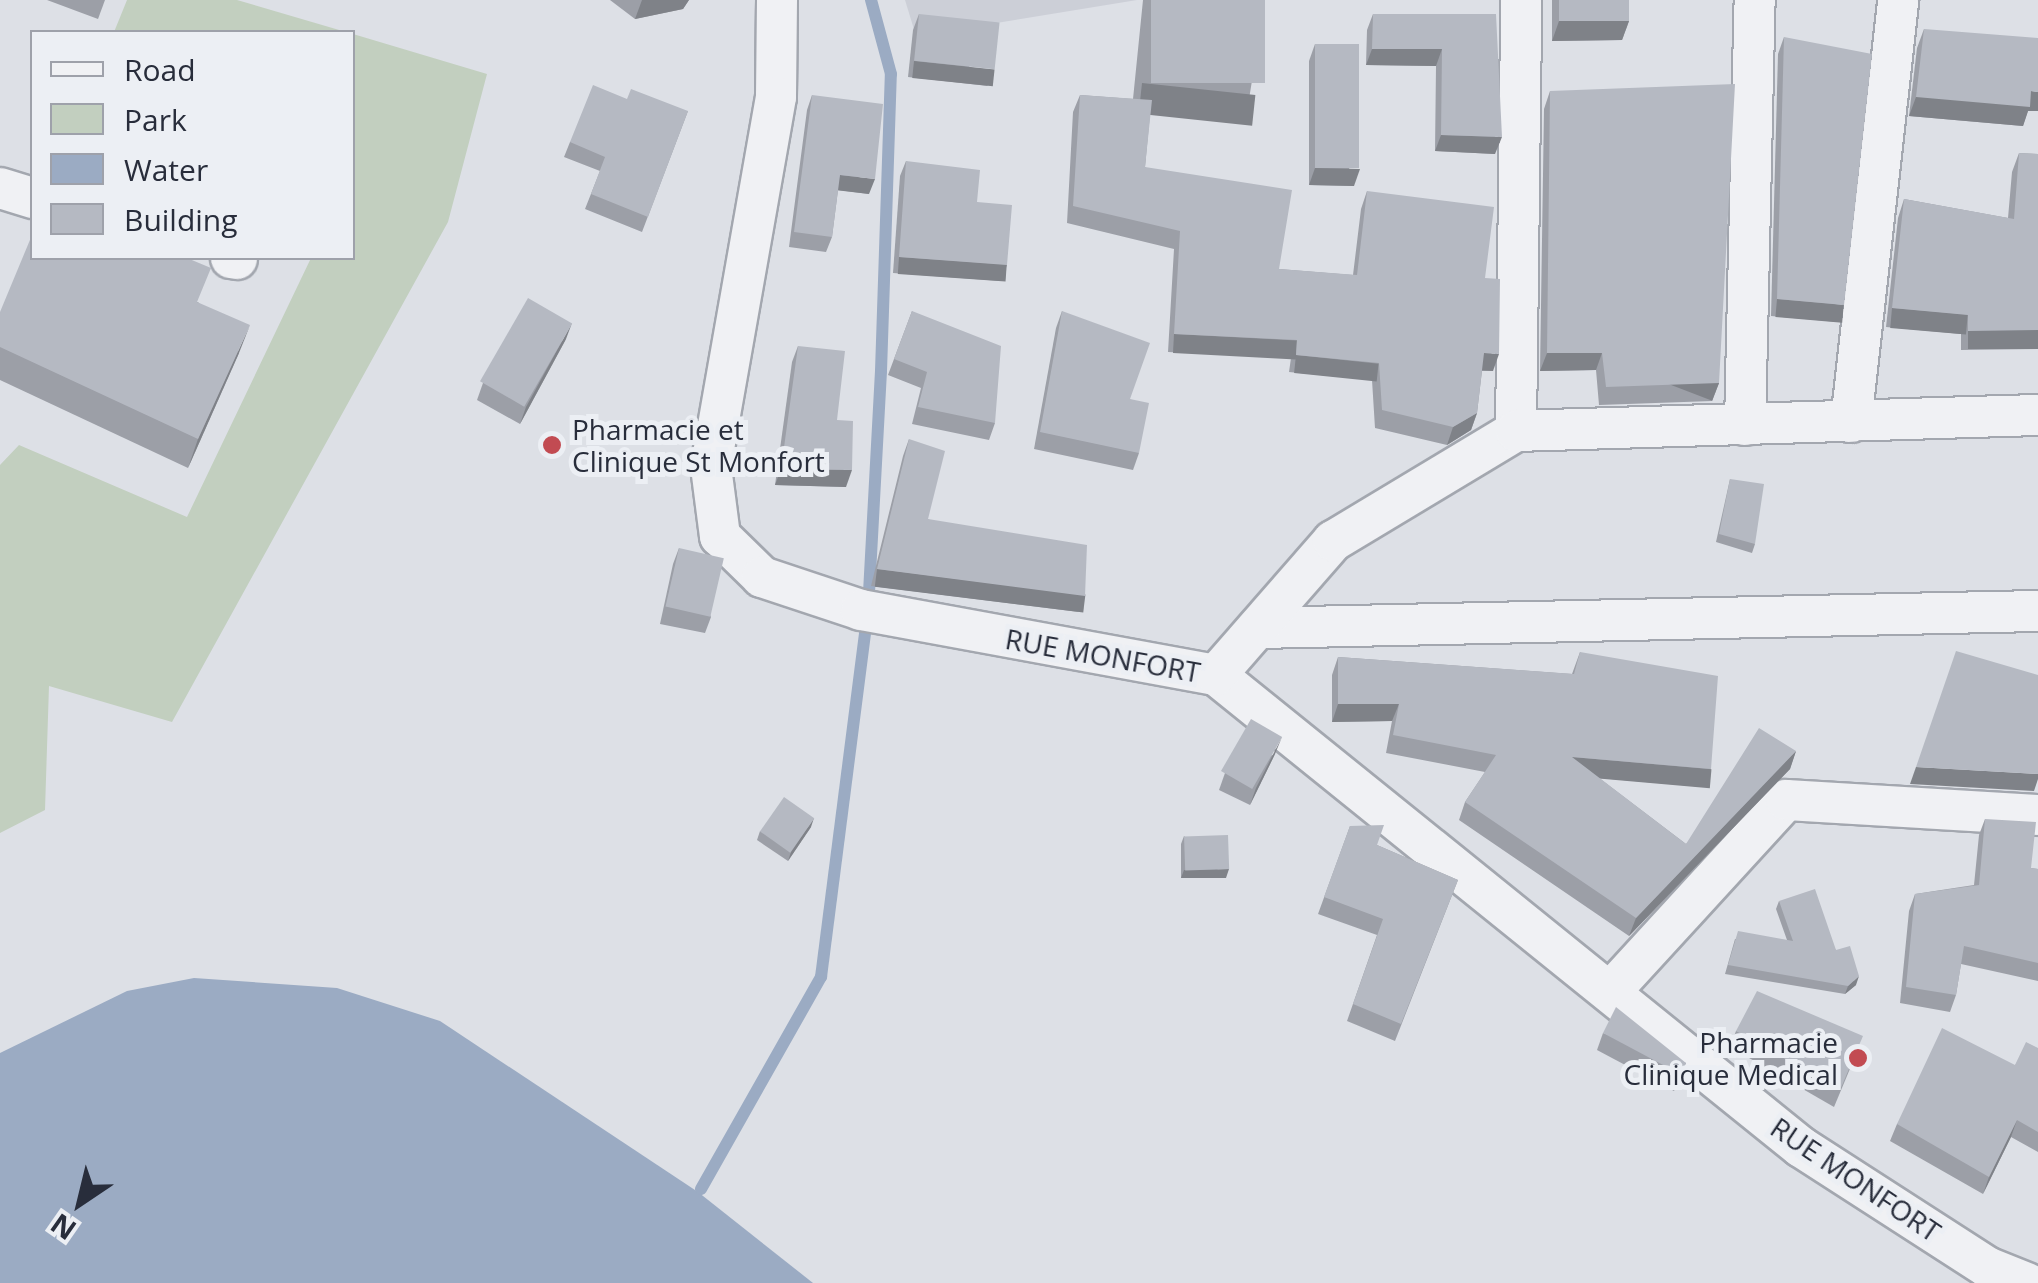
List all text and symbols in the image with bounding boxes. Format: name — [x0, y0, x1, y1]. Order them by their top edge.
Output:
legend — [30, 30, 355, 260]
text: Road — [124, 49, 196, 90]
text: Park — [124, 99, 187, 140]
text: Water — [124, 149, 208, 190]
text: Building — [124, 199, 238, 240]
place label: Pharmacie et Clinique St Monfort — [572, 412, 825, 478]
marker: Pharmacie et Clinique St Monfort — [541, 434, 563, 456]
street label: RUE MONFORT — [1003, 621, 1203, 689]
place label: Pharmacie Clinique Medical — [1624, 1025, 1838, 1091]
marker: Pharmacie Clinique Medical — [1847, 1047, 1869, 1069]
street label: RUE MONFORT — [1765, 1110, 1947, 1248]
north arrow — [30, 1153, 130, 1253]
text: N — [43, 1205, 83, 1250]

